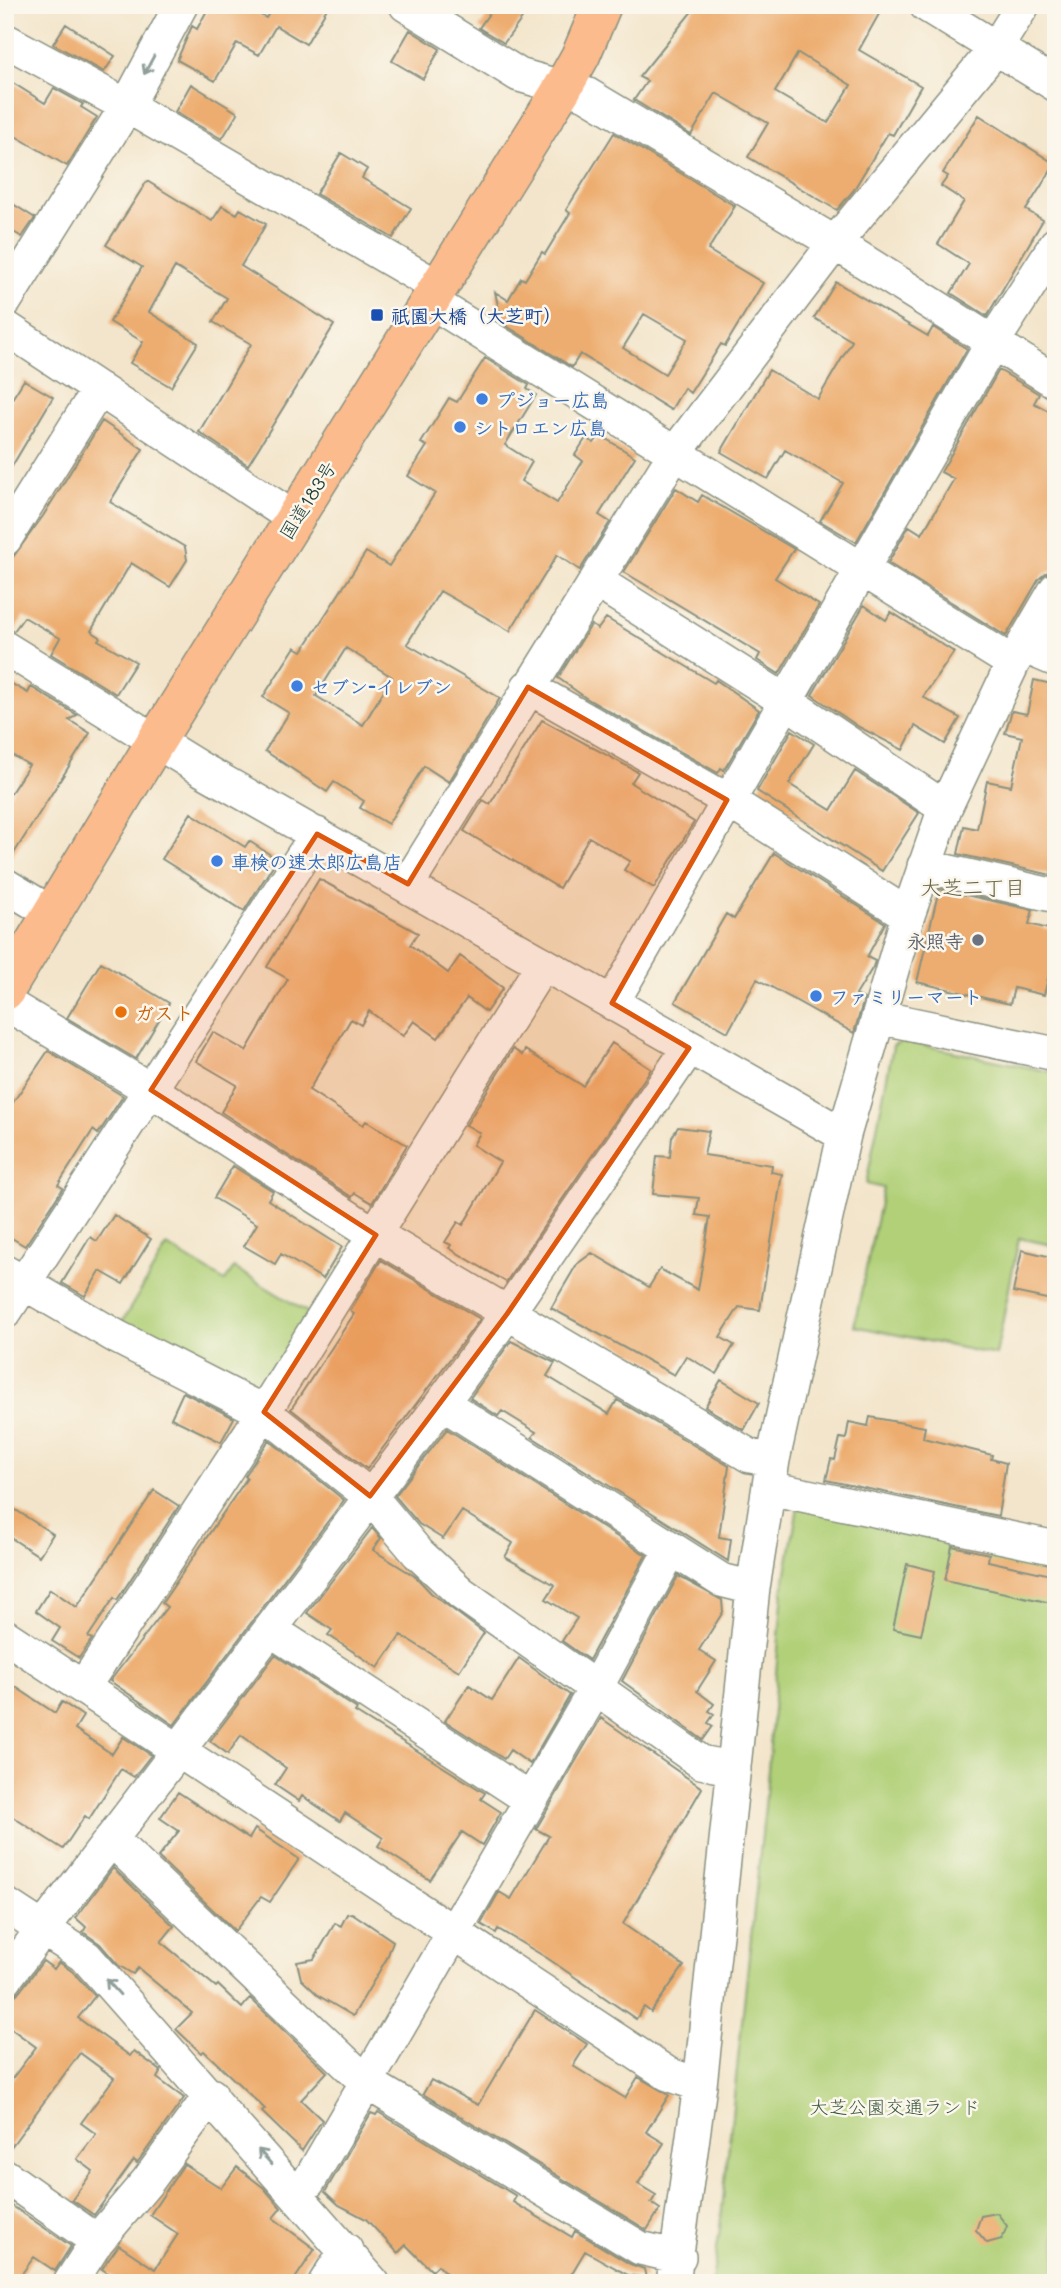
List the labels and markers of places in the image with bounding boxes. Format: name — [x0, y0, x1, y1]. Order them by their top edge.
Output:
place label: 祇園大橋（大芝町） — [391, 303, 562, 328]
marker: 祇園大橋（大芝町） — [369, 307, 385, 323]
place label: プジョー広島 — [496, 387, 609, 412]
marker: プジョー広島 — [474, 391, 490, 407]
place label: シトロエン広島 — [474, 415, 607, 440]
marker: シトロエン広島 — [452, 419, 468, 435]
place label: セブン-イレブン — [311, 674, 452, 699]
marker: セブン-イレブン — [289, 678, 305, 694]
place label: 車検の速太郎広島店 — [231, 849, 402, 874]
marker: 車検の速太郎広島店 — [209, 853, 225, 869]
place label: 永照寺 — [907, 928, 964, 953]
marker: 永照寺 — [970, 932, 986, 948]
place label: ファミリーマート — [830, 984, 983, 1009]
marker: ファミリーマート — [808, 988, 824, 1004]
place label: ガスト — [135, 1000, 194, 1025]
marker: ガスト — [113, 1004, 129, 1020]

